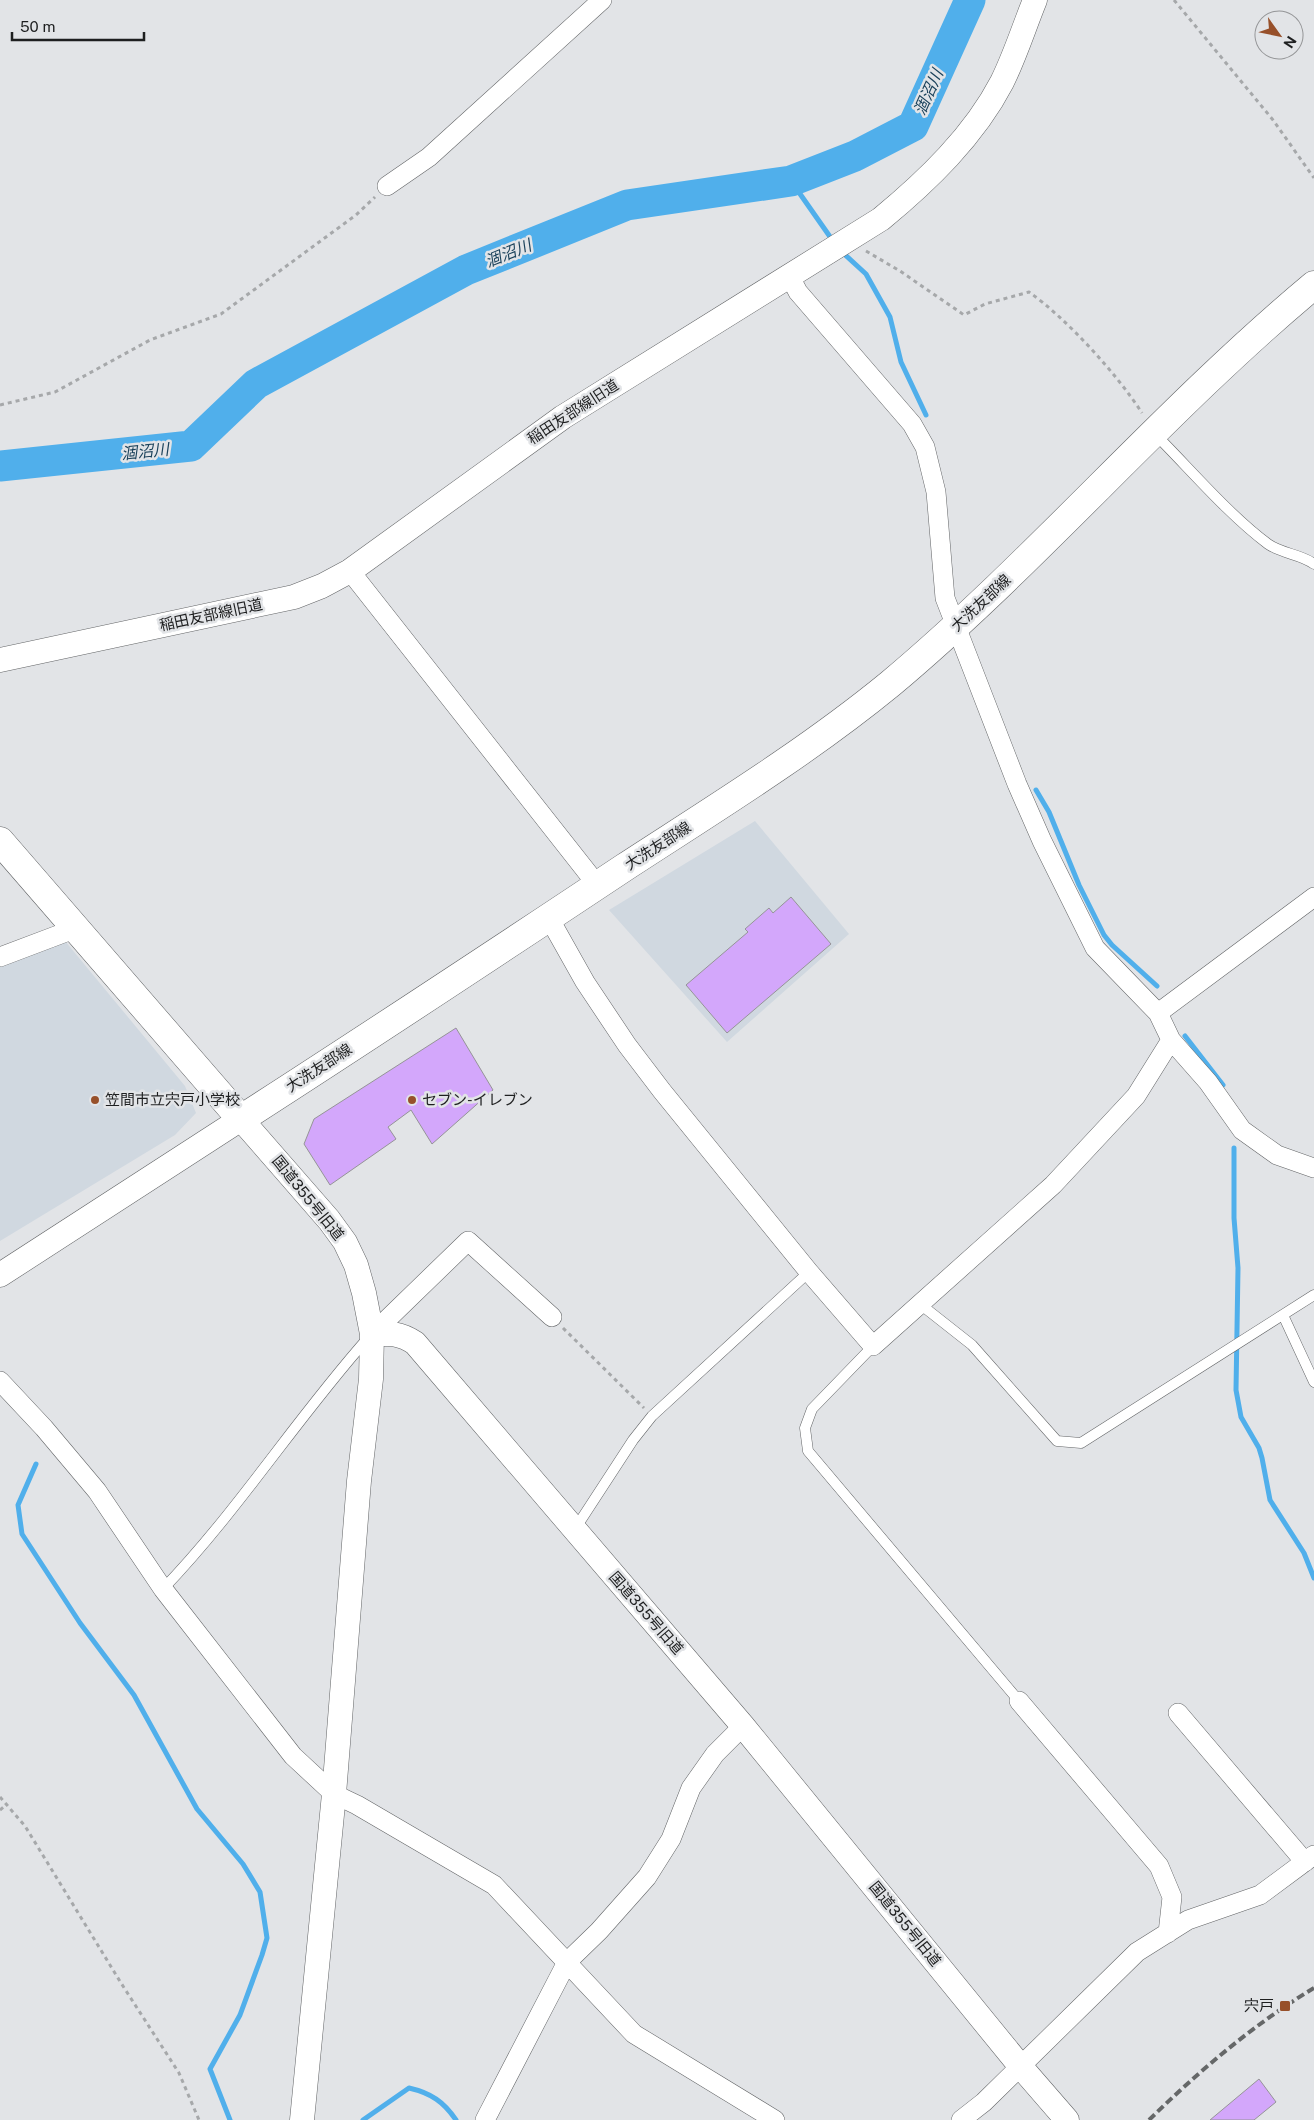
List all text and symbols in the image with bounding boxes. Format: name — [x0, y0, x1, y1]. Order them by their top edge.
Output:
scale bar — [12, 10, 145, 42]
north arrow — [1254, 10, 1304, 60]
text: 50 m — [20, 18, 55, 35]
text: N — [1280, 33, 1300, 51]
water label: 涸沼川 — [910, 65, 948, 118]
water label: 涸沼川 — [482, 235, 536, 271]
street label: 稲田友部線旧道 — [524, 376, 621, 447]
water label: 涸沼川 — [120, 439, 172, 463]
street label: 大洗友部線 — [947, 571, 1014, 634]
street label: 稲田友部線旧道 — [158, 595, 264, 634]
street label: 大洗友部線 — [622, 818, 694, 873]
street label: 大洗友部線 — [283, 1040, 355, 1095]
place label: 笠間市立宍戸小学校 — [105, 1091, 240, 1108]
place label: セブン-イレブン — [422, 1091, 533, 1108]
marker: 笠間市立宍戸小学校 — [89, 1094, 101, 1106]
marker: セブン-イレブン — [406, 1094, 418, 1106]
street label: 国道355号旧道 — [269, 1152, 348, 1243]
street label: 国道355号旧道 — [606, 1568, 687, 1657]
street label: 国道355号旧道 — [866, 1878, 945, 1969]
place label: 宍戸 — [1244, 1997, 1274, 2014]
marker: 宍戸 — [1278, 1999, 1292, 2013]

